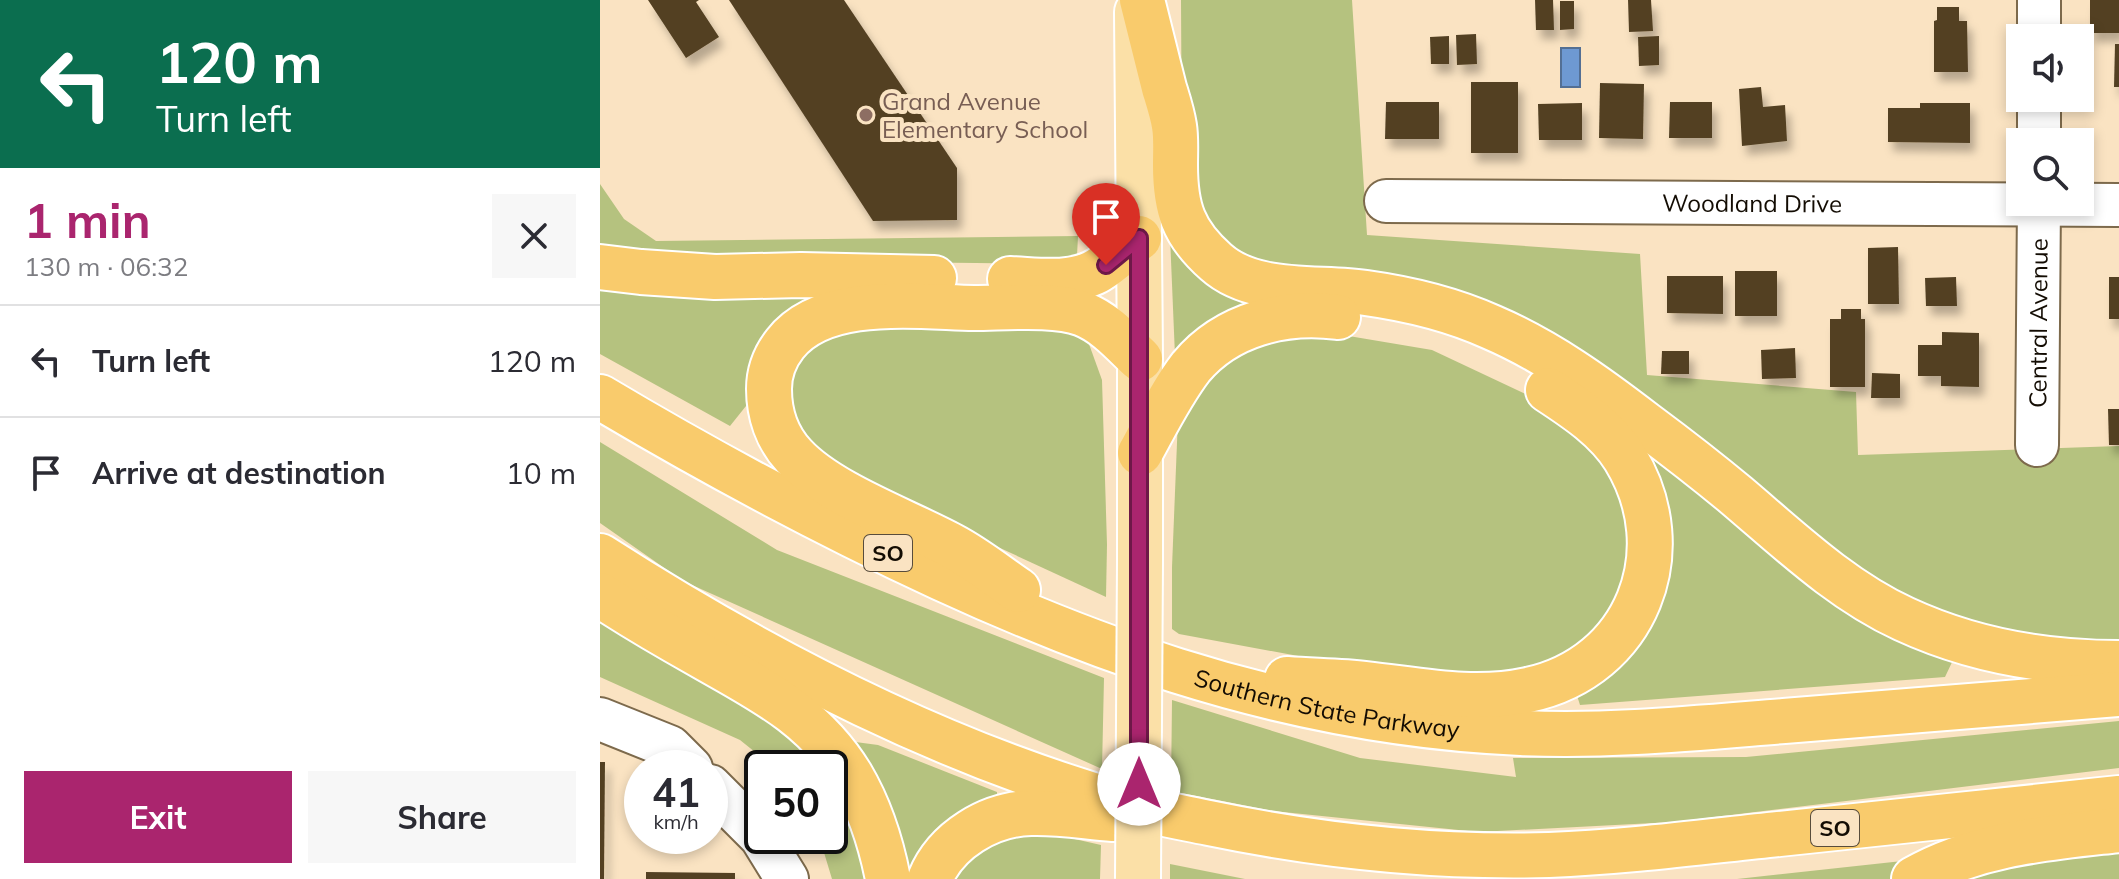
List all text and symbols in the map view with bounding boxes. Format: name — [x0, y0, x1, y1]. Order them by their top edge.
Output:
map controls — [2006, 24, 2094, 216]
button: sound — [2006, 24, 2094, 112]
text: 120 m — [156, 27, 323, 97]
icon: left — [24, 32, 128, 136]
place label: Grand Avenue Elementary School — [882, 86, 1088, 144]
text: Turn left — [156, 96, 292, 141]
marker: Grand Avenue Elementary School — [857, 106, 875, 124]
button: search — [2006, 128, 2094, 216]
pin — [1072, 183, 1140, 265]
street label: Woodland Drive — [1662, 188, 1842, 218]
text: 1 min — [24, 190, 151, 250]
button: close — [492, 194, 576, 278]
icon: arrive — [1084, 195, 1128, 239]
street label: Central Avenue — [2022, 238, 2054, 408]
text: 130 m · 06:32 — [24, 250, 188, 283]
icon: left — [24, 339, 68, 383]
text: Turn left — [92, 342, 210, 380]
text: 120 m — [488, 342, 576, 380]
icon: arrive — [24, 451, 68, 495]
text: Arrive at destination — [92, 454, 386, 492]
text: 10 m — [506, 454, 576, 492]
road number: SO — [864, 535, 912, 571]
street label: Southern State Parkway — [1191, 662, 1461, 744]
position arrow — [1097, 742, 1181, 826]
speed limit sign: 50 — [744, 750, 848, 854]
text: 41 — [652, 767, 700, 817]
button: Exit — [24, 771, 292, 863]
button: Share — [308, 771, 576, 863]
text: km/h — [653, 809, 699, 834]
road number: SO — [1811, 810, 1859, 846]

